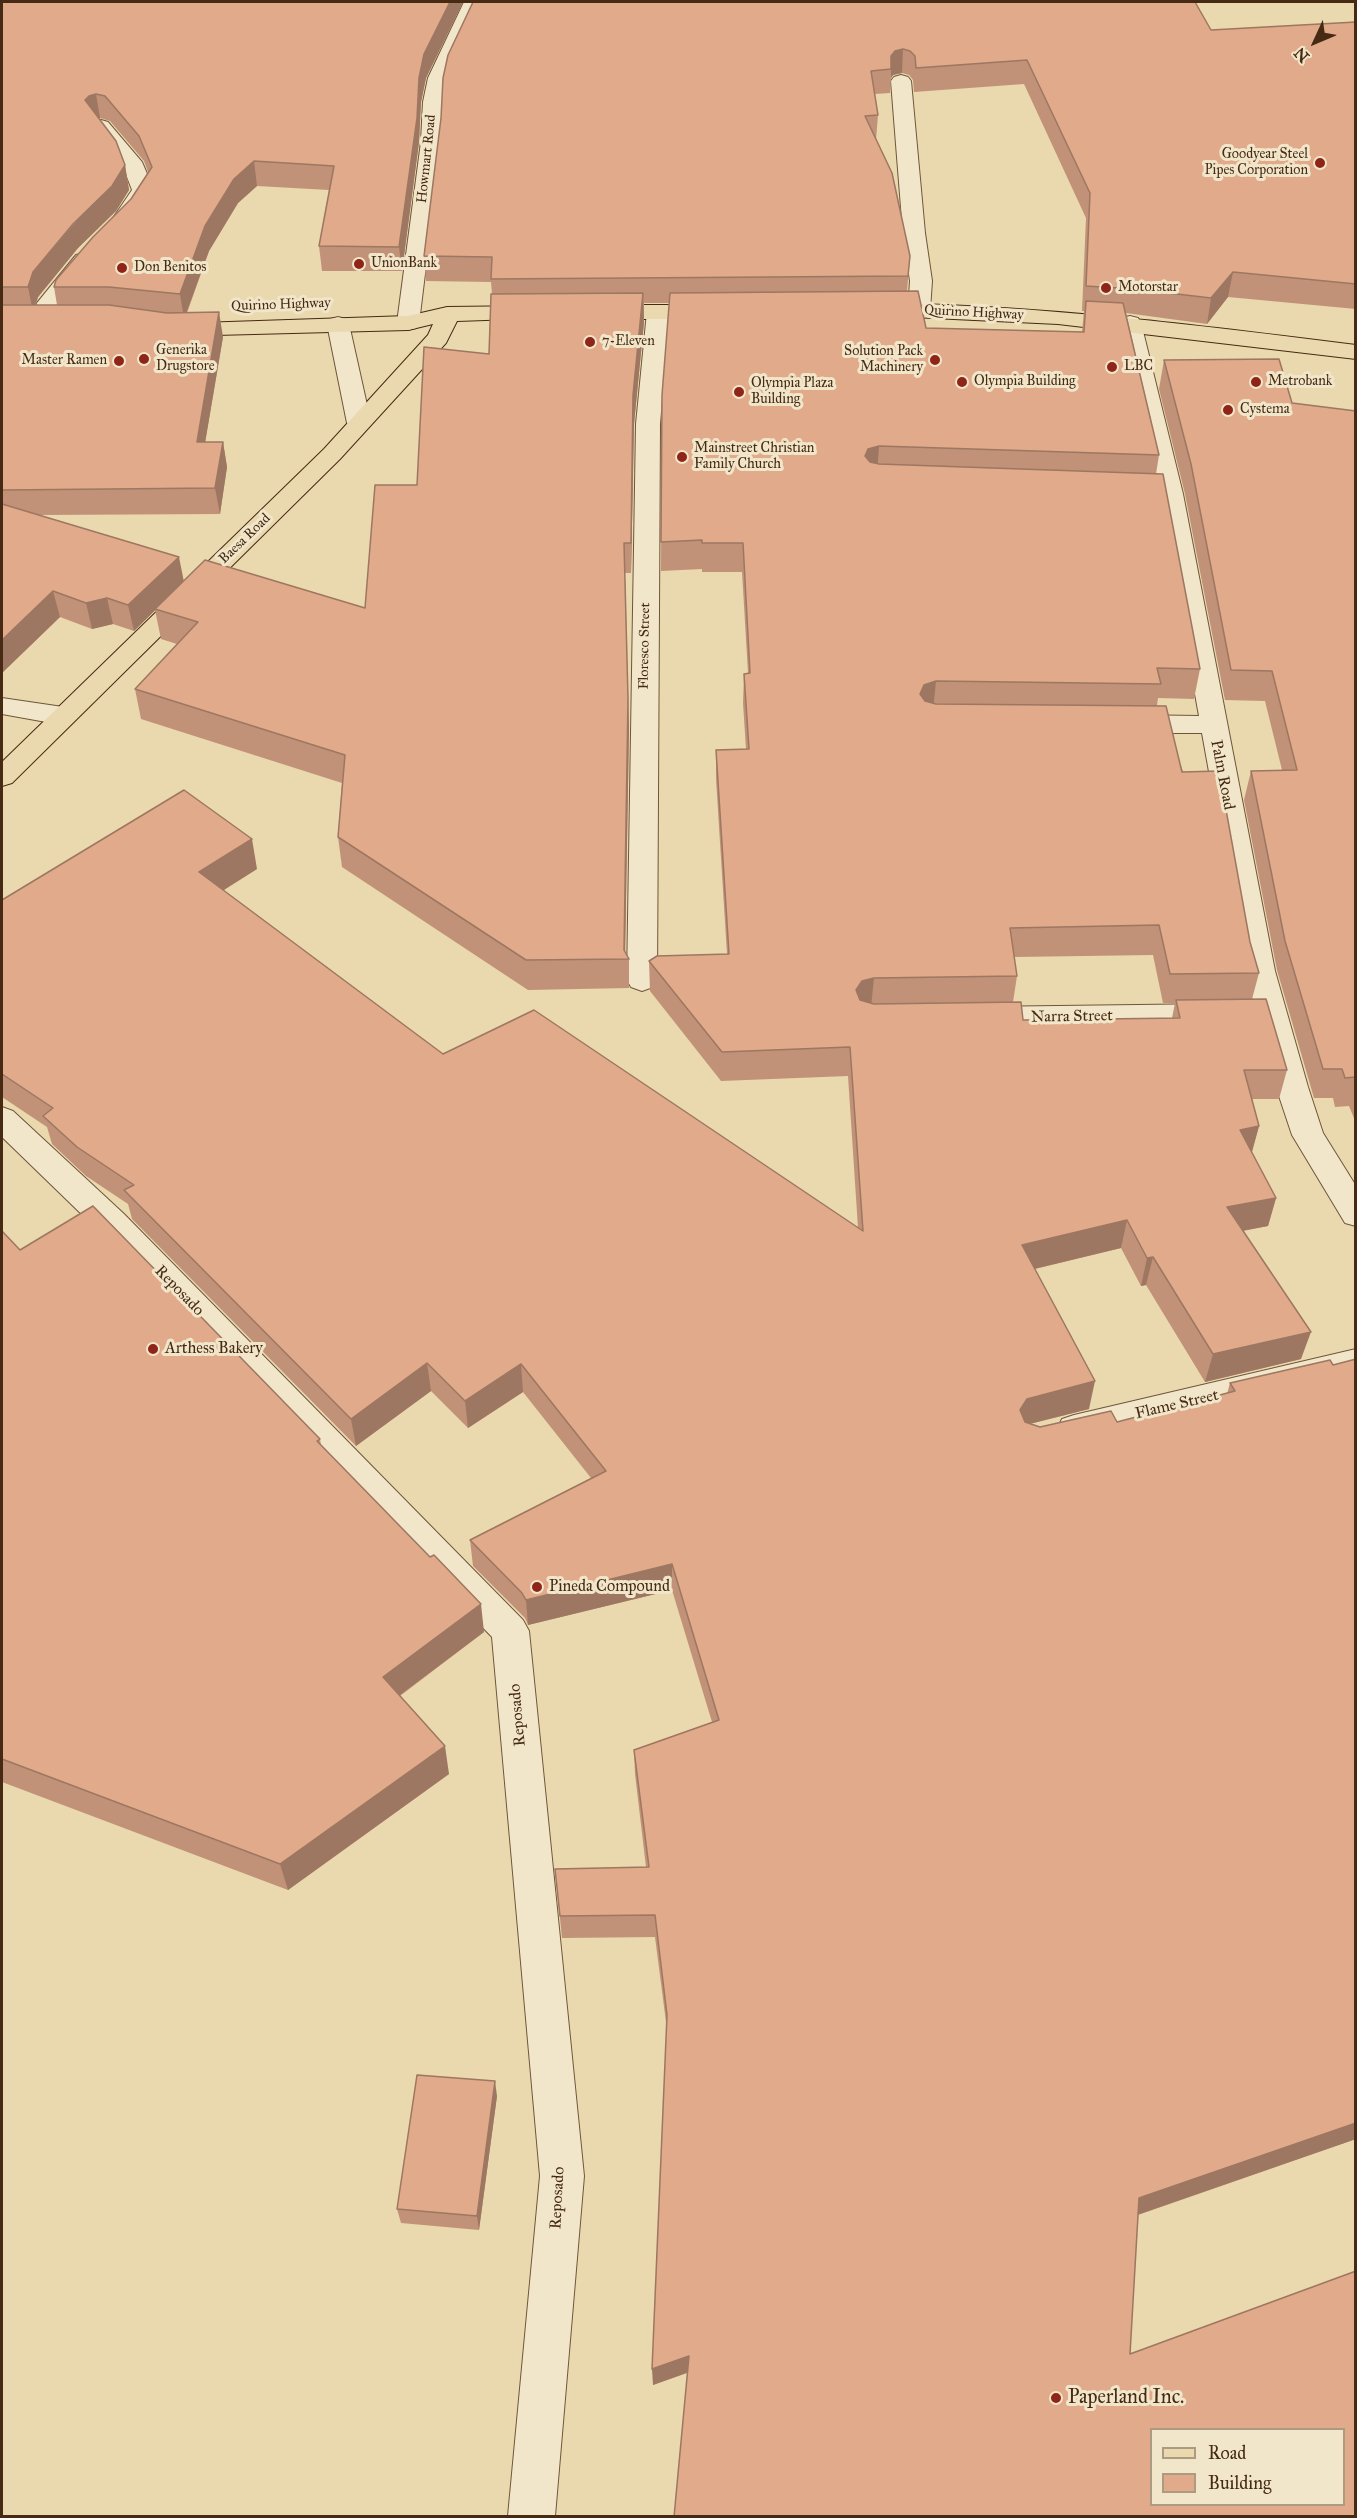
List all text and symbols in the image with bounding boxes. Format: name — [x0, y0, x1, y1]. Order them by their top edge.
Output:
north arrow — [1285, 12, 1345, 72]
text: N — [1290, 43, 1313, 66]
street label: Howmart Road — [414, 114, 440, 204]
place label: Goodyear Steel Pipes Corporation — [1205, 147, 1308, 180]
marker: Goodyear Steel Pipes Corporation — [1313, 156, 1327, 170]
place label: UnionBank — [371, 256, 437, 272]
marker: UnionBank — [352, 257, 366, 271]
place label: Don Benitos — [134, 260, 206, 276]
marker: Don Benitos — [115, 261, 129, 275]
place label: Motorstar — [1118, 280, 1178, 296]
marker: Motorstar — [1099, 281, 1113, 295]
street label: Quirino Highway — [231, 295, 331, 315]
street label: Quirino Highway — [924, 302, 1024, 324]
place label: 7-Eleven — [602, 334, 655, 350]
marker: 7-Eleven — [583, 335, 597, 349]
place label: Generika Drugstore — [156, 343, 215, 376]
place label: Solution Pack Machinery — [844, 344, 923, 376]
marker: Generika Drugstore — [137, 352, 151, 366]
place label: Master Ramen — [22, 353, 107, 369]
marker: Solution Pack Machinery — [928, 353, 942, 367]
marker: Master Ramen — [112, 354, 126, 368]
place label: LBC — [1124, 359, 1153, 375]
marker: LBC — [1105, 360, 1119, 374]
place label: Olympia Building — [974, 374, 1076, 390]
place label: Metrobank — [1268, 374, 1332, 390]
marker: Olympia Building — [955, 375, 969, 389]
marker: Metrobank — [1249, 375, 1263, 389]
place label: Olympia Plaza Building — [751, 376, 833, 408]
marker: Olympia Plaza Building — [732, 385, 746, 399]
place label: Cystema — [1240, 402, 1290, 418]
marker: Cystema — [1221, 403, 1235, 417]
place label: Mainstreet Christian Family Church — [694, 441, 814, 473]
marker: Mainstreet Christian Family Church — [675, 450, 689, 464]
street label: Baesa Road — [216, 510, 274, 568]
street label: Floresco Street — [636, 602, 654, 690]
street label: Palm Road — [1206, 738, 1238, 812]
street label: Narra Street — [1031, 1007, 1113, 1027]
street label: Reposado — [150, 1262, 208, 1320]
place label: Arthess Bakery — [165, 1339, 263, 1359]
marker: Arthess Bakery — [146, 1342, 160, 1356]
street label: Flame Street — [1134, 1386, 1220, 1424]
place label: Pineda Compound — [549, 1577, 670, 1597]
marker: Pineda Compound — [530, 1580, 544, 1594]
street label: Reposado — [506, 1683, 530, 1747]
street label: Reposado — [547, 2166, 569, 2230]
place label: Paperland Inc. — [1068, 2386, 1184, 2410]
marker: Paperland Inc. — [1049, 2391, 1063, 2405]
legend — [1150, 2428, 1345, 2506]
text: Road — [1208, 2442, 1246, 2464]
text: Building — [1208, 2472, 1271, 2494]

